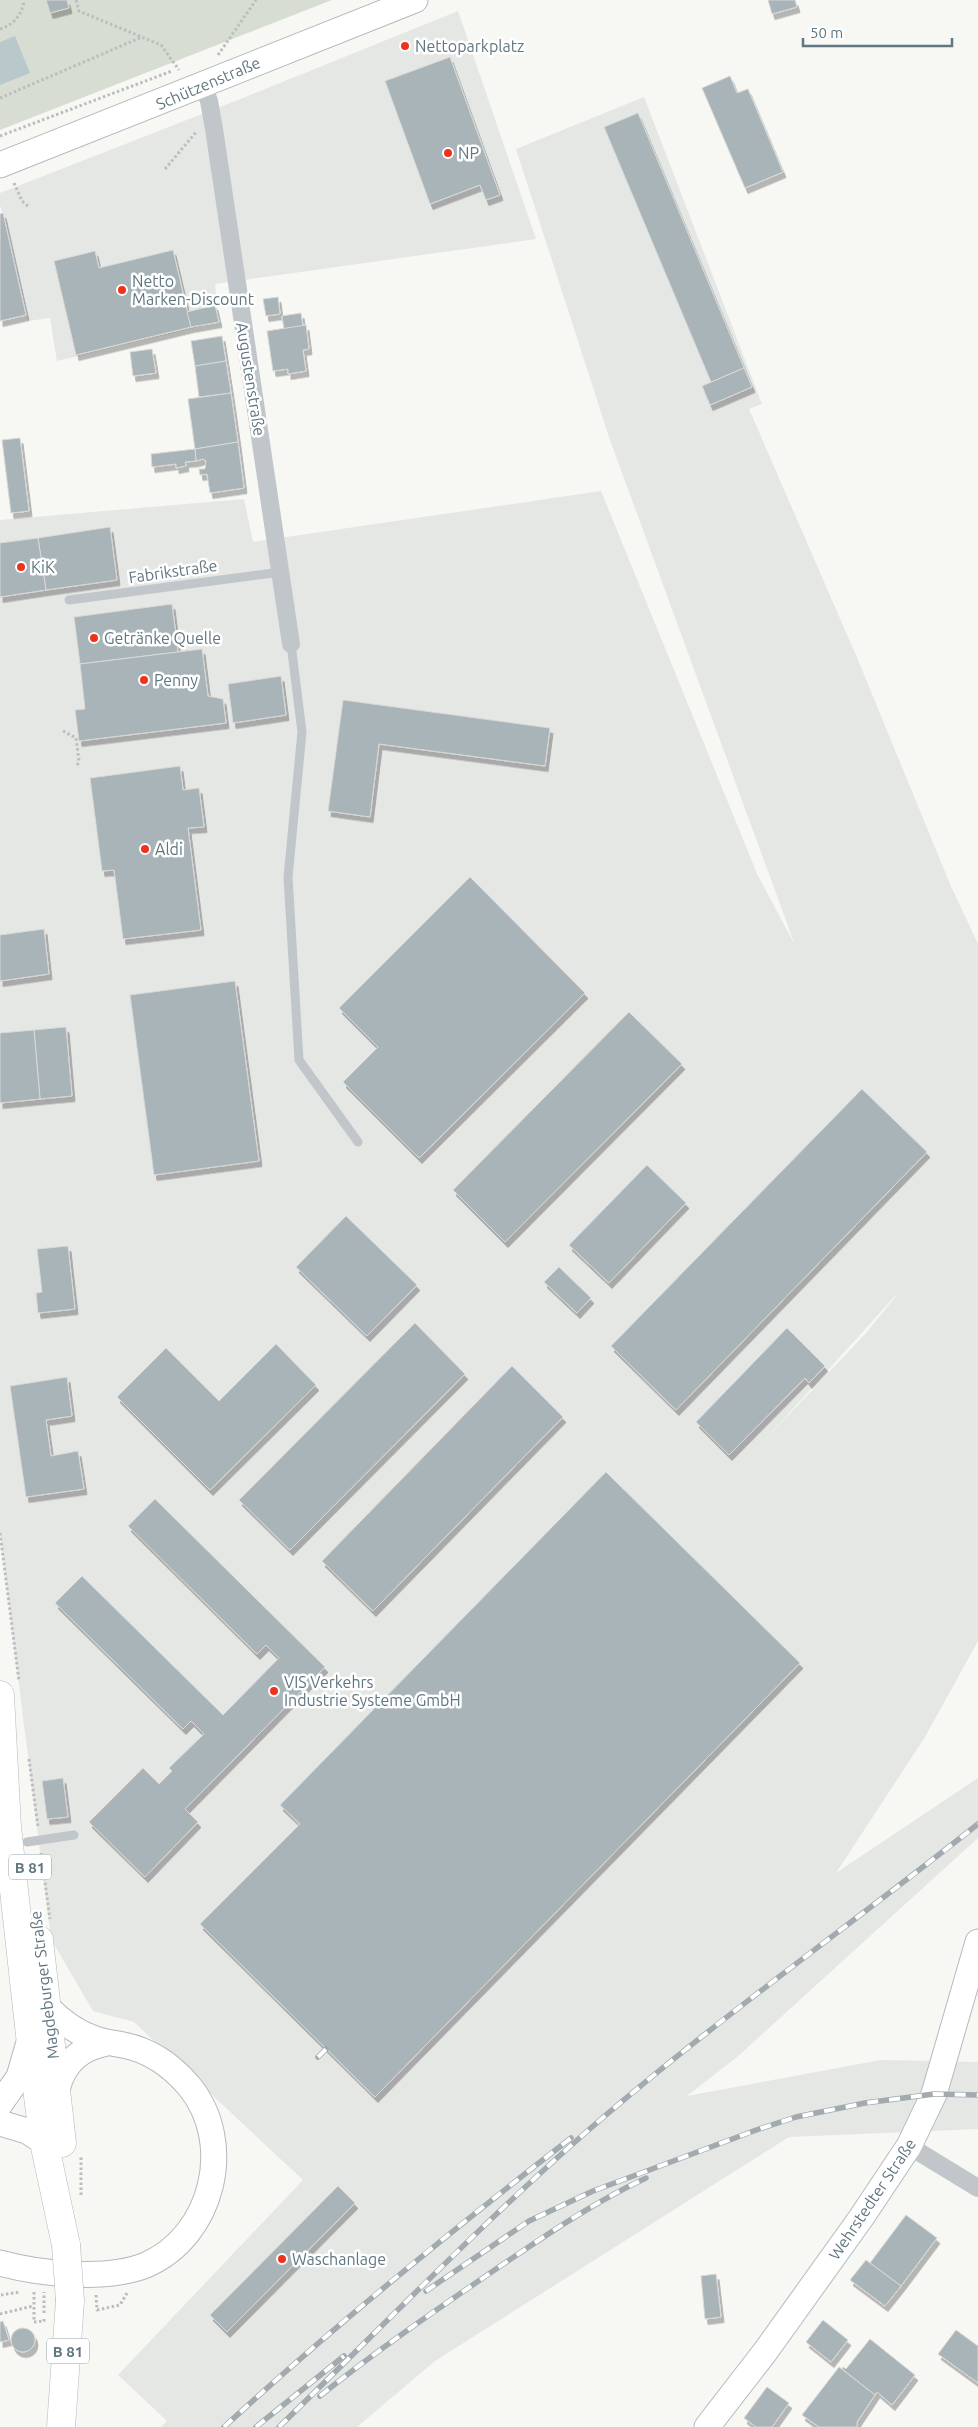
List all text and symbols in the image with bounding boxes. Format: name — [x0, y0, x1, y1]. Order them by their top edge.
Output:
scale bar — [803, 15, 952, 47]
text: 50 m — [810, 24, 843, 41]
place label: Nettoparkplatz — [415, 37, 524, 55]
marker: Nettoparkplatz — [399, 40, 411, 52]
street label: Schützenstraße — [153, 53, 263, 113]
place label: NP — [458, 144, 479, 162]
marker: NP — [442, 147, 454, 159]
place label: Netto Marken-Discount — [132, 272, 255, 308]
marker: Netto Marken-Discount — [116, 284, 128, 296]
street label: Augustenstraße — [233, 321, 269, 437]
street label: Fabrikstraße — [127, 556, 219, 586]
place label: KiK — [31, 558, 55, 576]
marker: KiK — [15, 561, 27, 573]
place label: Getränke Quelle — [104, 629, 221, 647]
marker: Getränke Quelle — [88, 632, 100, 644]
place label: Penny — [154, 671, 198, 689]
marker: Penny — [138, 674, 150, 686]
place label: Aldi — [155, 840, 183, 858]
marker: Aldi — [139, 843, 151, 855]
place label: VIS Verkehrs Industrie Systeme GmbH — [284, 1673, 461, 1709]
marker: VIS Verkehrs Industrie Systeme GmbH — [268, 1685, 280, 1697]
road number: B 81 — [9, 1854, 51, 1880]
street label: Magdeburger Straße — [26, 1910, 62, 2060]
street label: Wehrstedter Straße — [825, 2135, 919, 2263]
place label: Waschanlage — [292, 2250, 386, 2268]
marker: Waschanlage — [276, 2253, 288, 2265]
road number: B 81 — [47, 2338, 89, 2364]

